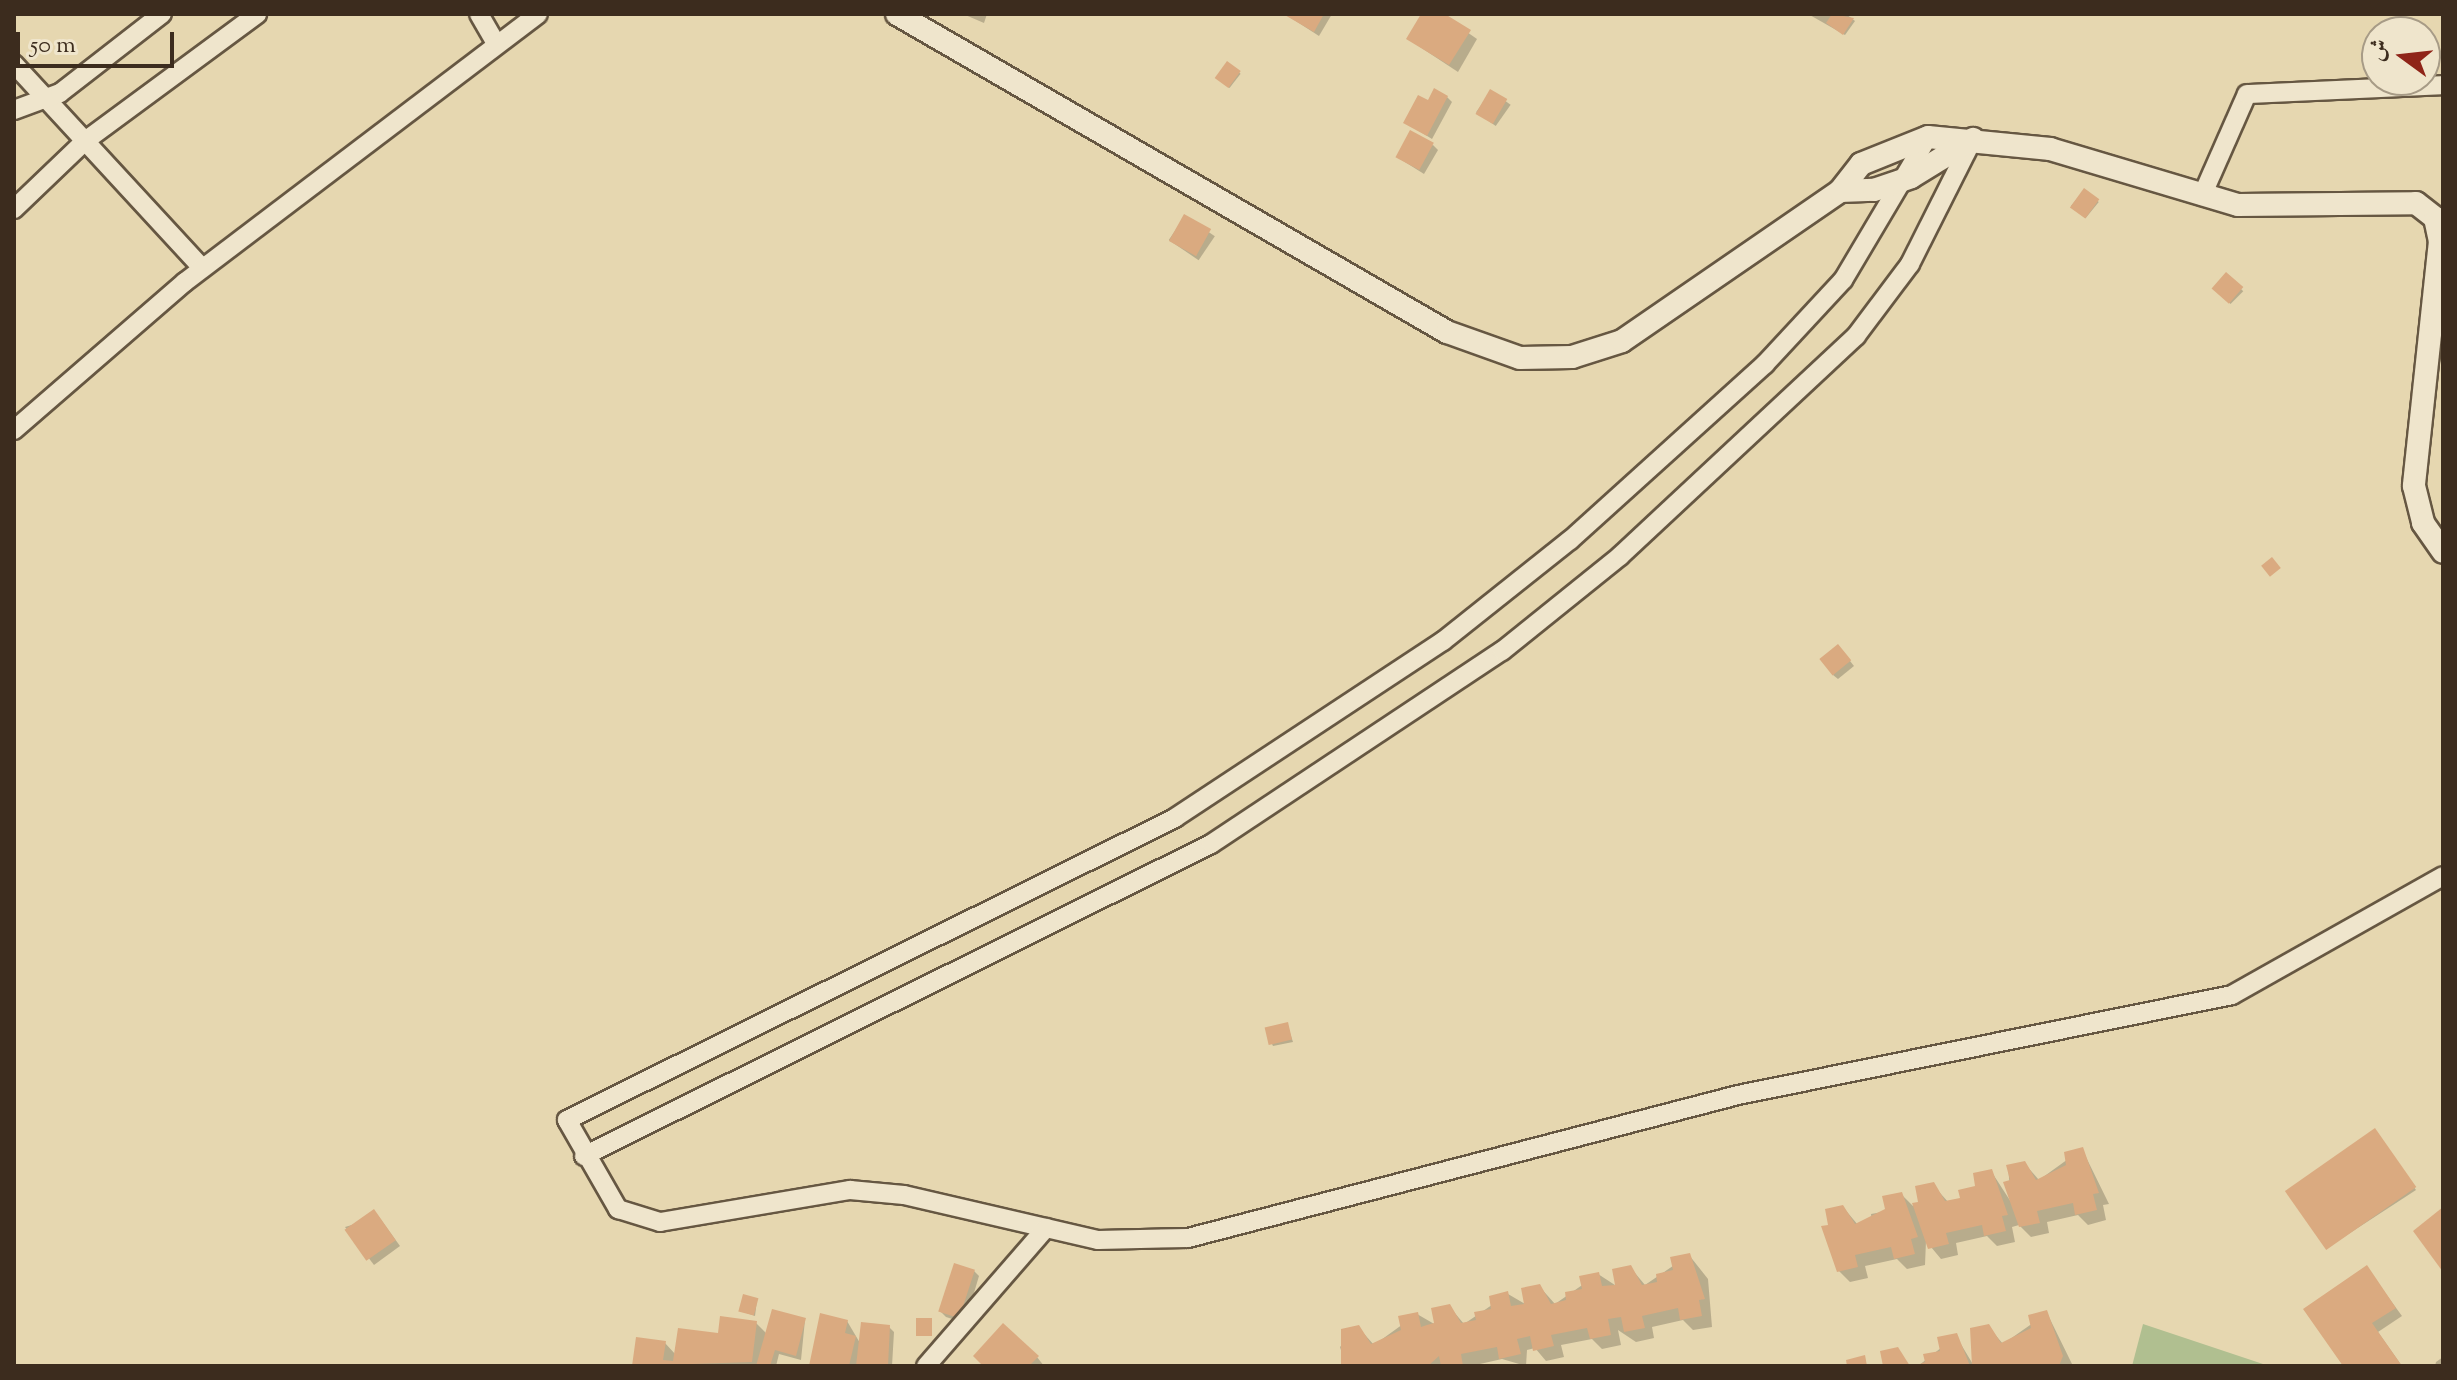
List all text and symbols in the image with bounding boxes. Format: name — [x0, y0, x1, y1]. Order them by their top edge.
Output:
scale bar — [20, 16, 178, 66]
north arrow — [2361, 16, 2441, 96]
text: 50 m — [30, 29, 76, 63]
text: ش — [2361, 36, 2398, 65]

